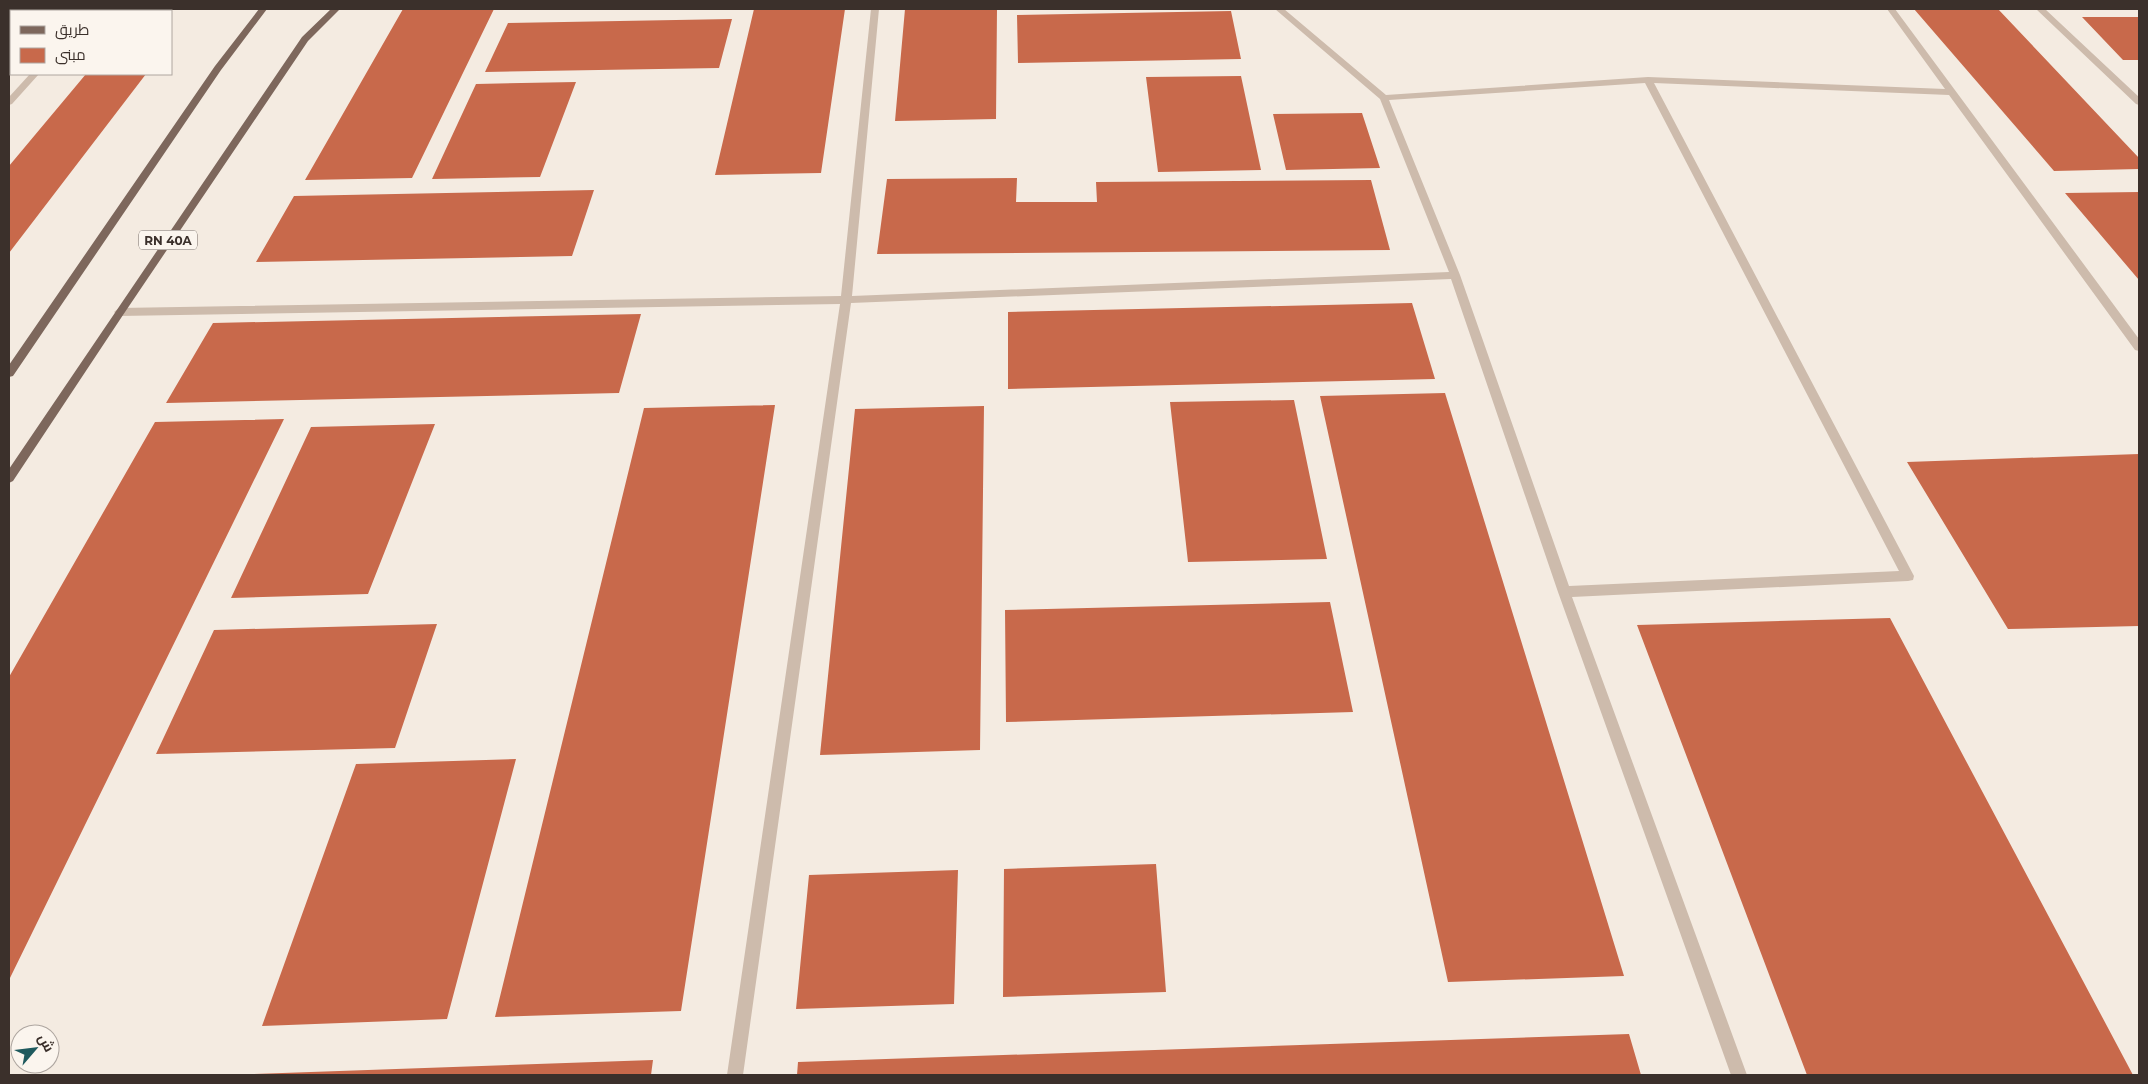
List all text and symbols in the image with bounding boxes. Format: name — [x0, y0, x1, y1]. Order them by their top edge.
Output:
legend — [10, 10, 172, 75]
text: طريق — [55, 20, 89, 40]
text: مبنى — [55, 45, 86, 65]
road number: RN 40A — [139, 230, 197, 250]
north arrow — [10, 1024, 60, 1074]
text: ش — [34, 1031, 59, 1055]

